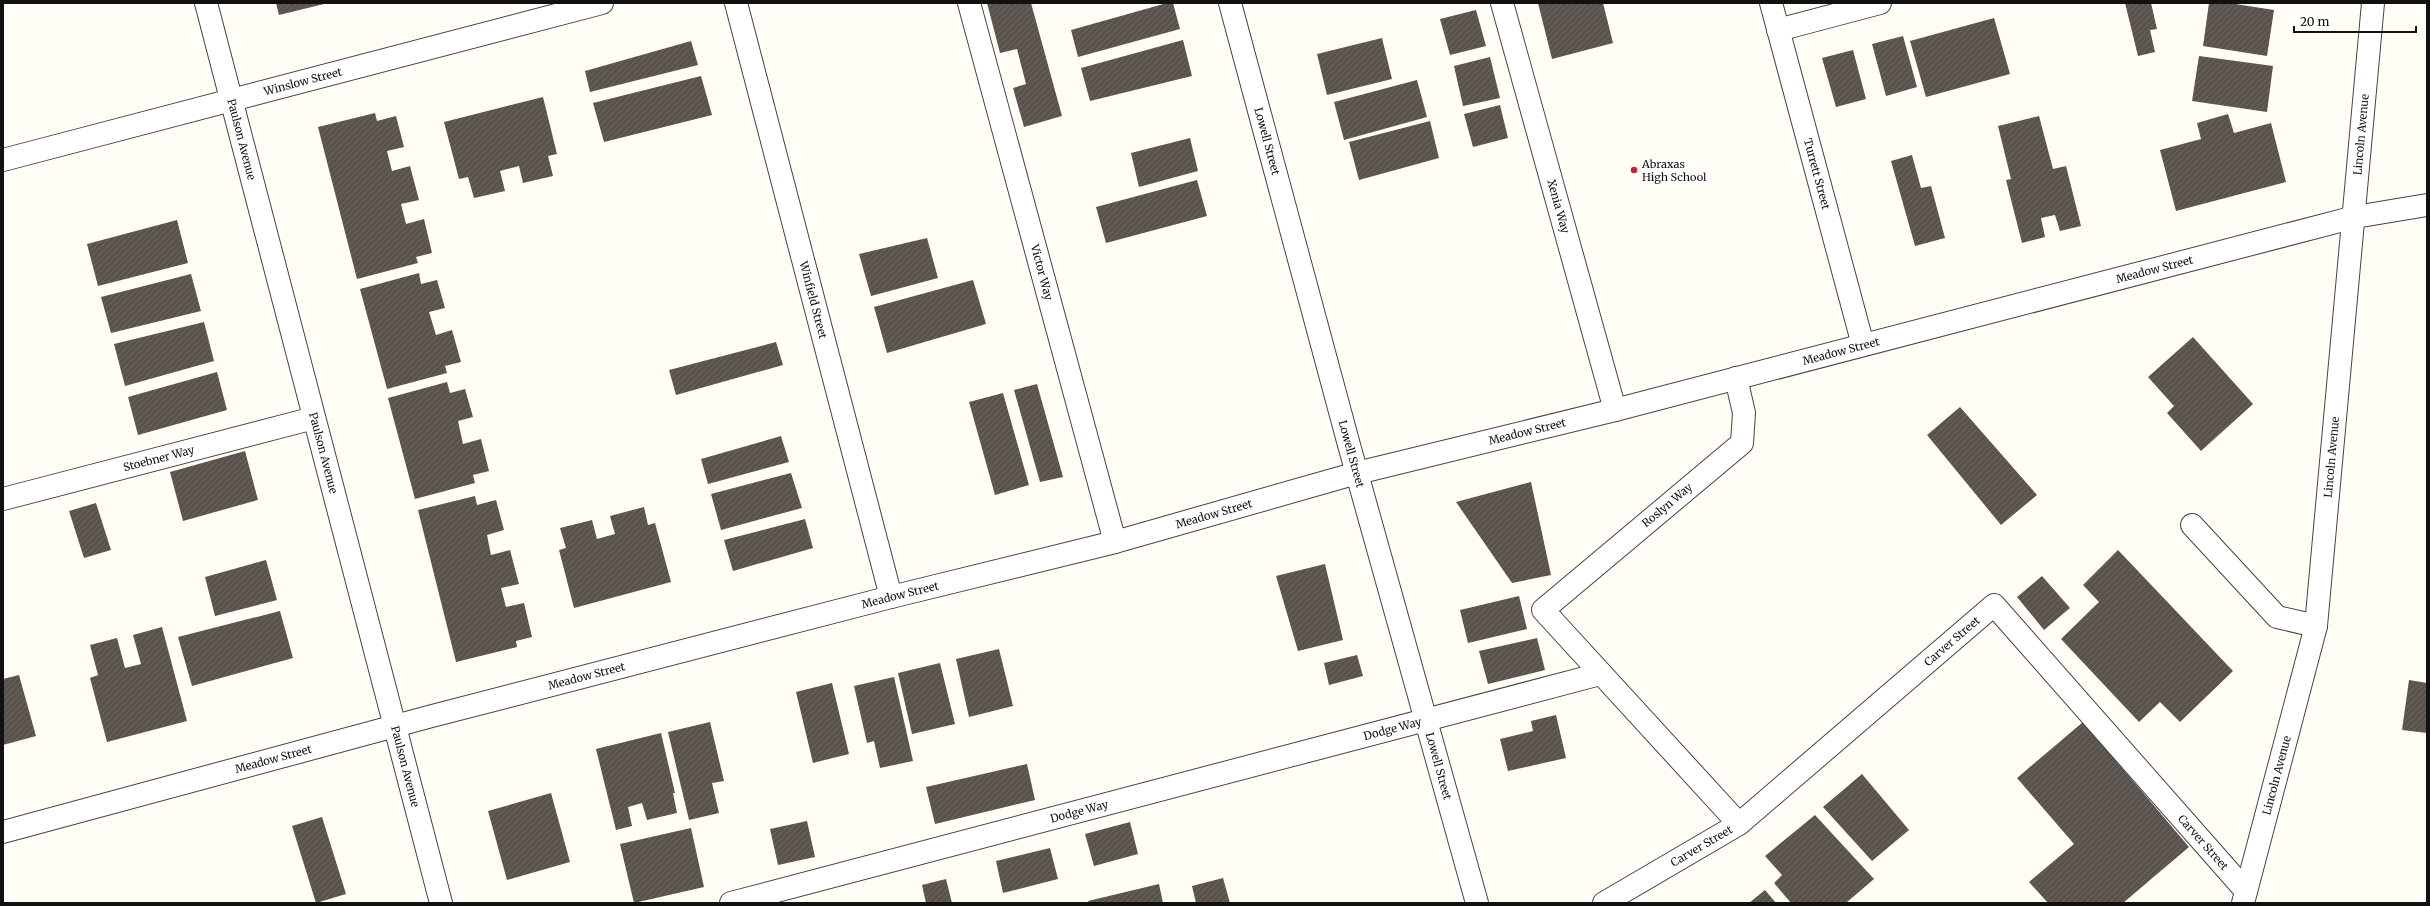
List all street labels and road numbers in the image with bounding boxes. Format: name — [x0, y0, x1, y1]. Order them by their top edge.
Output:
street label: Winslow Street — [261, 64, 344, 99]
street label: Lincoln Avenue — [2350, 93, 2372, 176]
street label: Paulson Avenue — [224, 97, 259, 182]
street label: Lowell Street — [1251, 106, 1283, 177]
street label: Turrett Street — [1801, 137, 1833, 212]
street label: Xenia Way — [1544, 178, 1573, 235]
street label: Victor Way — [1027, 242, 1056, 302]
street label: Meadow Street — [2114, 252, 2195, 286]
street label: Winfield Street — [796, 259, 830, 341]
street label: Meadow Street — [1801, 334, 1882, 368]
street label: Paulson Avenue — [306, 411, 341, 495]
street label: Meadow Street — [1487, 415, 1568, 448]
street label: Lincoln Avenue — [2321, 416, 2342, 498]
street label: Lowell Street — [1336, 419, 1368, 490]
street label: Stoebner Way — [122, 442, 196, 474]
street label: Roslyn Way — [1639, 480, 1695, 530]
street label: Meadow Street — [1174, 496, 1254, 531]
street label: Meadow Street — [860, 578, 941, 611]
street label: Carver Street — [1921, 613, 1983, 669]
street label: Meadow Street — [546, 659, 627, 693]
street label: Dodge Way — [1362, 714, 1424, 743]
street label: Paulson Avenue — [388, 724, 423, 809]
street label: Lowell Street — [1423, 731, 1455, 802]
street label: Lincoln Avenue — [2259, 734, 2294, 817]
street label: Meadow Street — [233, 742, 314, 776]
street label: Dodge Way — [1049, 797, 1110, 826]
street label: Carver Street — [2175, 812, 2232, 874]
street label: Carver Street — [1668, 822, 1736, 869]

